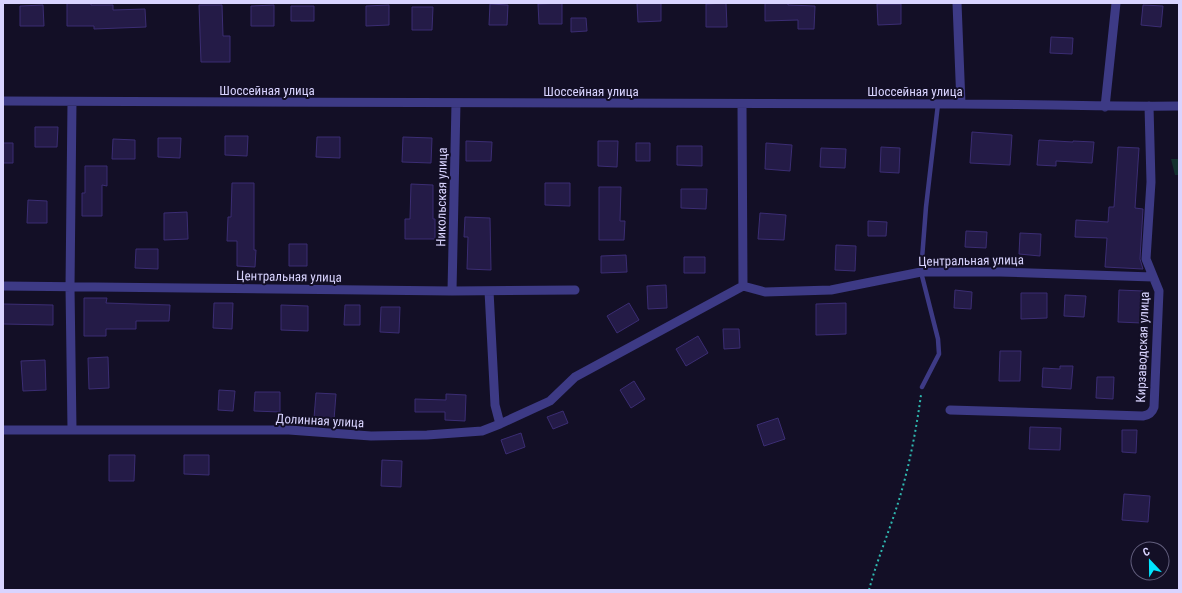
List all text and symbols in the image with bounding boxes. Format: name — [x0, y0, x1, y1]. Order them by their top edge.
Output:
street label: Шоссейная улица — [219, 83, 315, 98]
street label: Шоссейная улица — [543, 84, 639, 99]
street label: Шоссейная улица — [867, 84, 963, 99]
street label: Никольская улица — [433, 147, 450, 247]
street label: Центральная улица — [918, 252, 1024, 269]
street label: Центральная улица — [236, 268, 342, 285]
street label: Кирзаводская улица — [1133, 291, 1152, 403]
street label: Долинная улица — [275, 411, 365, 430]
north arrow — [1130, 541, 1170, 581]
text: С — [1141, 545, 1152, 559]

